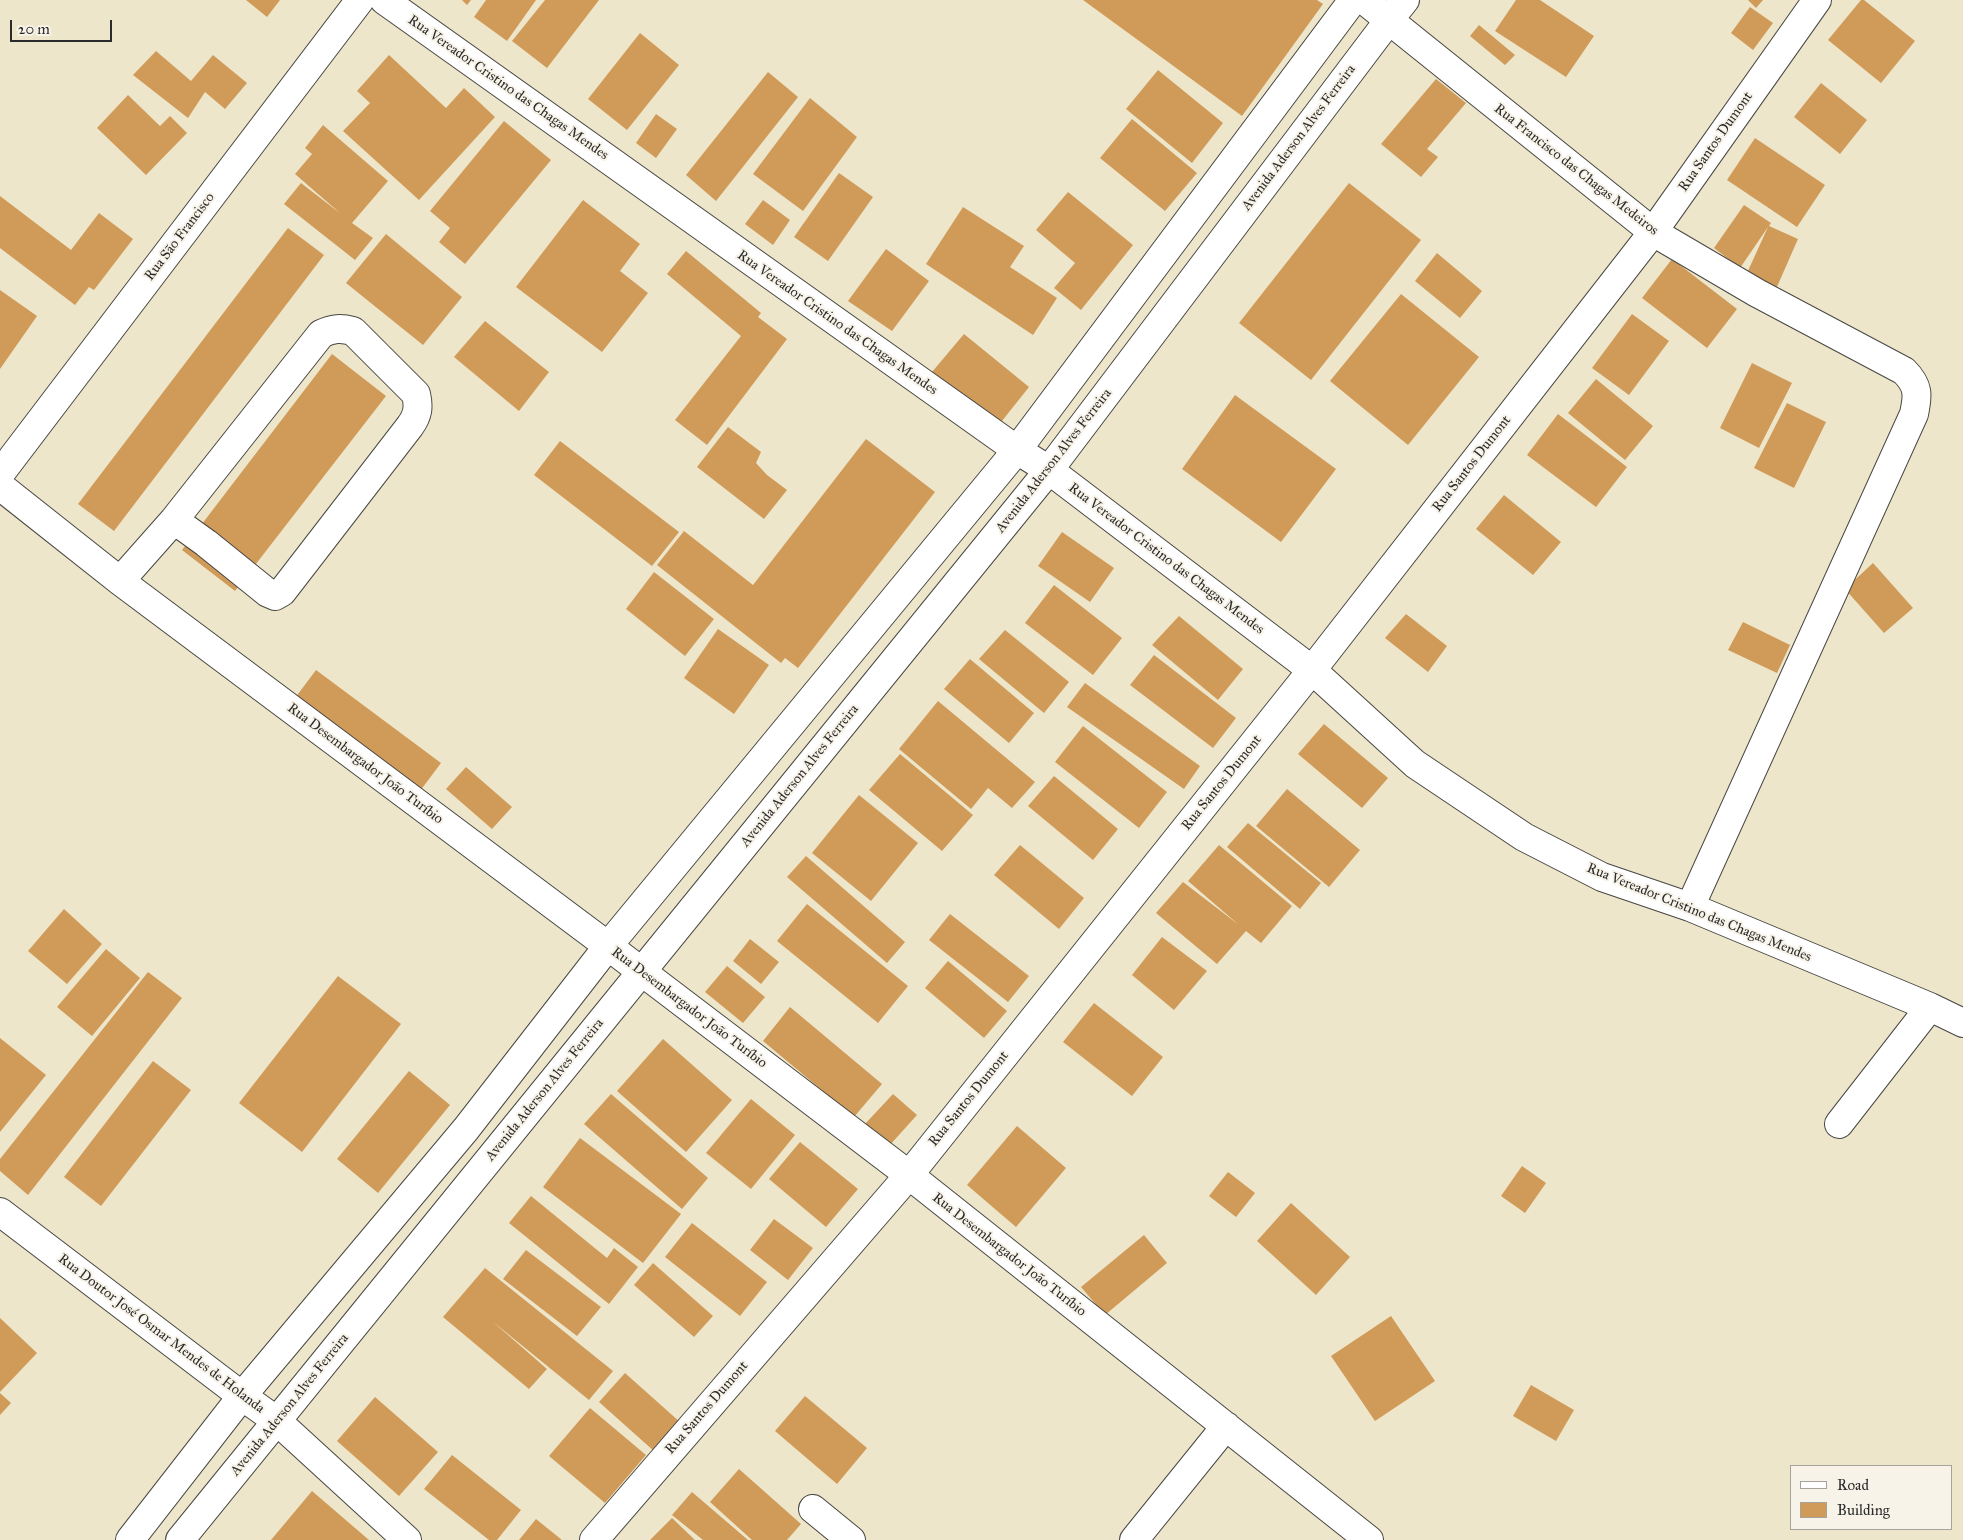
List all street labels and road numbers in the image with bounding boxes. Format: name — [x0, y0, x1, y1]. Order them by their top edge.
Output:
street label: Rua Vereador Cristino das Chagas Mendes — [405, 12, 611, 164]
street label: Avenida Aderson Alves Ferreira — [1239, 62, 1359, 214]
street label: Rua Santos Dumont — [1675, 89, 1757, 195]
street label: Rua Francisco das Chagas Medeiros — [1491, 101, 1661, 239]
street label: Rua São Francisco — [141, 190, 219, 284]
street label: Rua Vereador Cristino das Chagas Mendes — [734, 247, 940, 399]
street label: Avenida Aderson Alves Ferreira — [992, 386, 1116, 536]
street label: Rua Santos Dumont — [1429, 412, 1515, 516]
street label: Rua Vereador Cristino das Chagas Mendes — [1065, 480, 1267, 638]
street label: Rua Desembargador João Turíbio — [284, 700, 446, 828]
street label: Avenida Aderson Alves Ferreira — [737, 701, 863, 851]
street label: Rua Santos Dumont — [1178, 732, 1266, 834]
street label: Rua Vereador Cristino das Chagas Mendes — [1584, 860, 1814, 966]
street label: Rua Desembargador João Turíbio — [608, 944, 770, 1072]
street label: Avenida Aderson Alves Ferreira — [482, 1015, 608, 1165]
street label: Rua Santos Dumont — [925, 1048, 1013, 1150]
street label: Rua Desembargador João Turíbio — [929, 1190, 1089, 1320]
street label: Rua Doutor José Osmar Mendes de Holanda — [54, 1251, 268, 1417]
street label: Avenida Aderson Alves Ferreira — [227, 1330, 353, 1480]
street label: Rua Santos Dumont — [662, 1358, 752, 1458]

